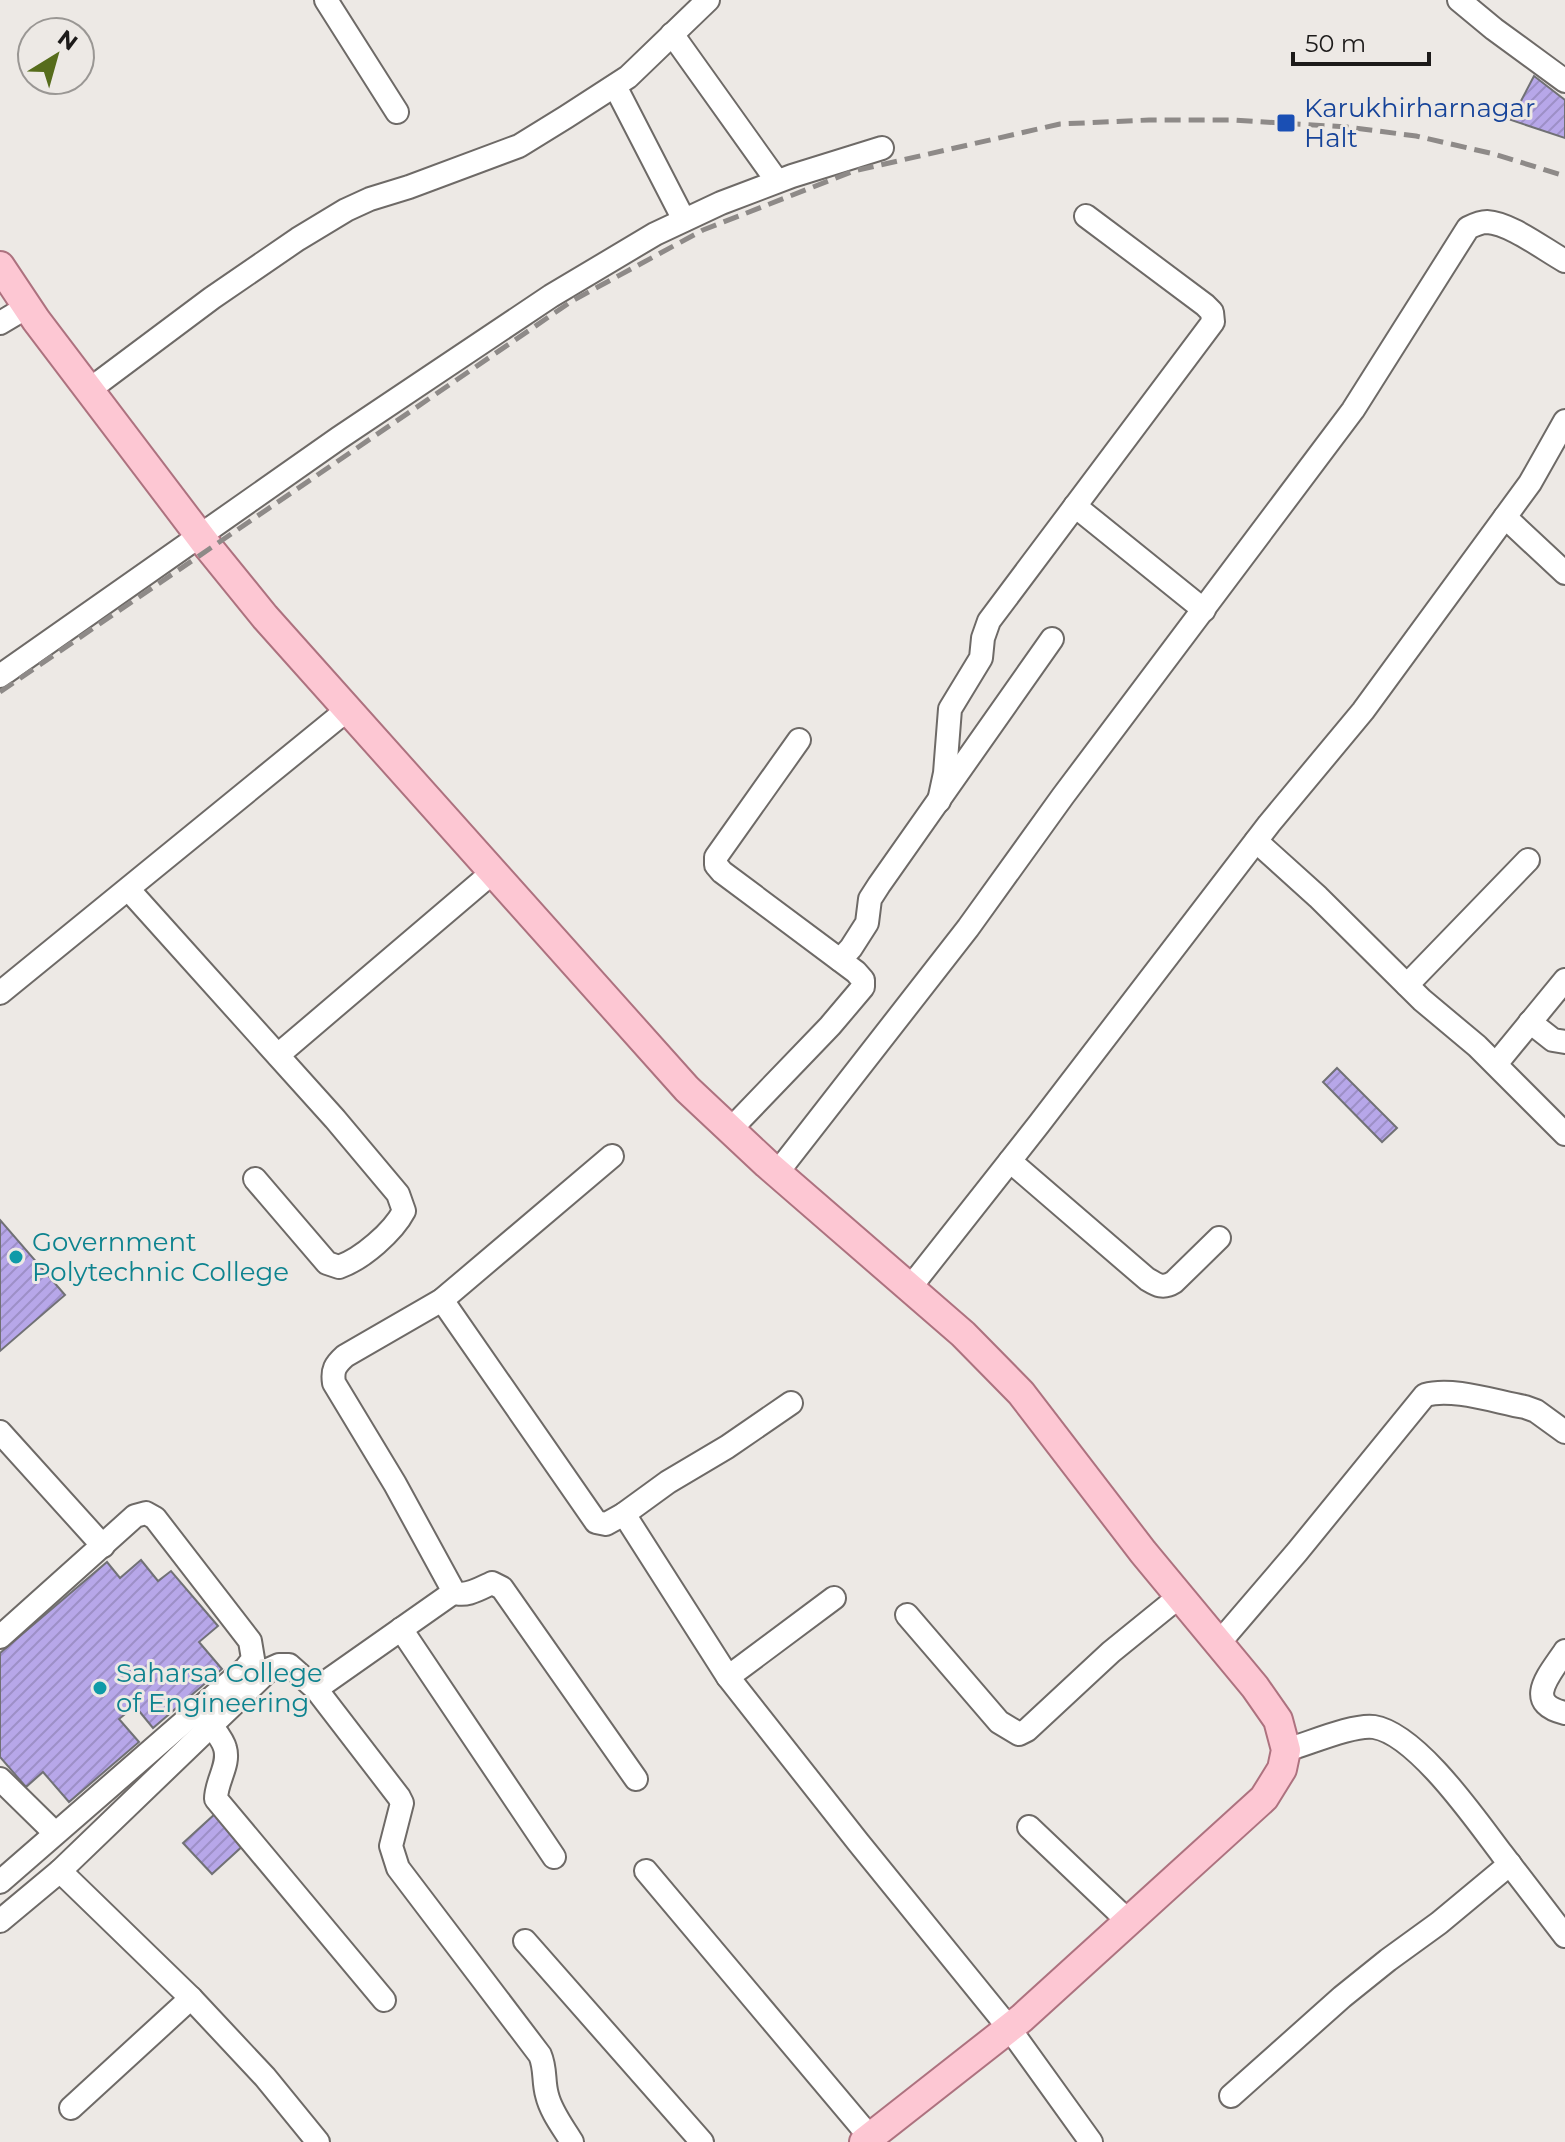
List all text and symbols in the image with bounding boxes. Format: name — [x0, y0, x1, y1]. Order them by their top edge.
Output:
north arrow — [16, 16, 96, 96]
scale bar — [1293, 16, 1429, 66]
text: N — [53, 24, 83, 57]
text: 50 m — [1305, 29, 1366, 58]
place label: Karukhirharnagar Halt — [1304, 92, 1535, 154]
marker: Karukhirharnagar Halt — [1275, 112, 1297, 134]
place label: Government Polytechnic College — [32, 1226, 289, 1288]
marker: Government Polytechnic College — [7, 1248, 25, 1266]
place label: Saharsa College of Engineering — [116, 1657, 323, 1719]
marker: Saharsa College of Engineering — [91, 1679, 109, 1697]

